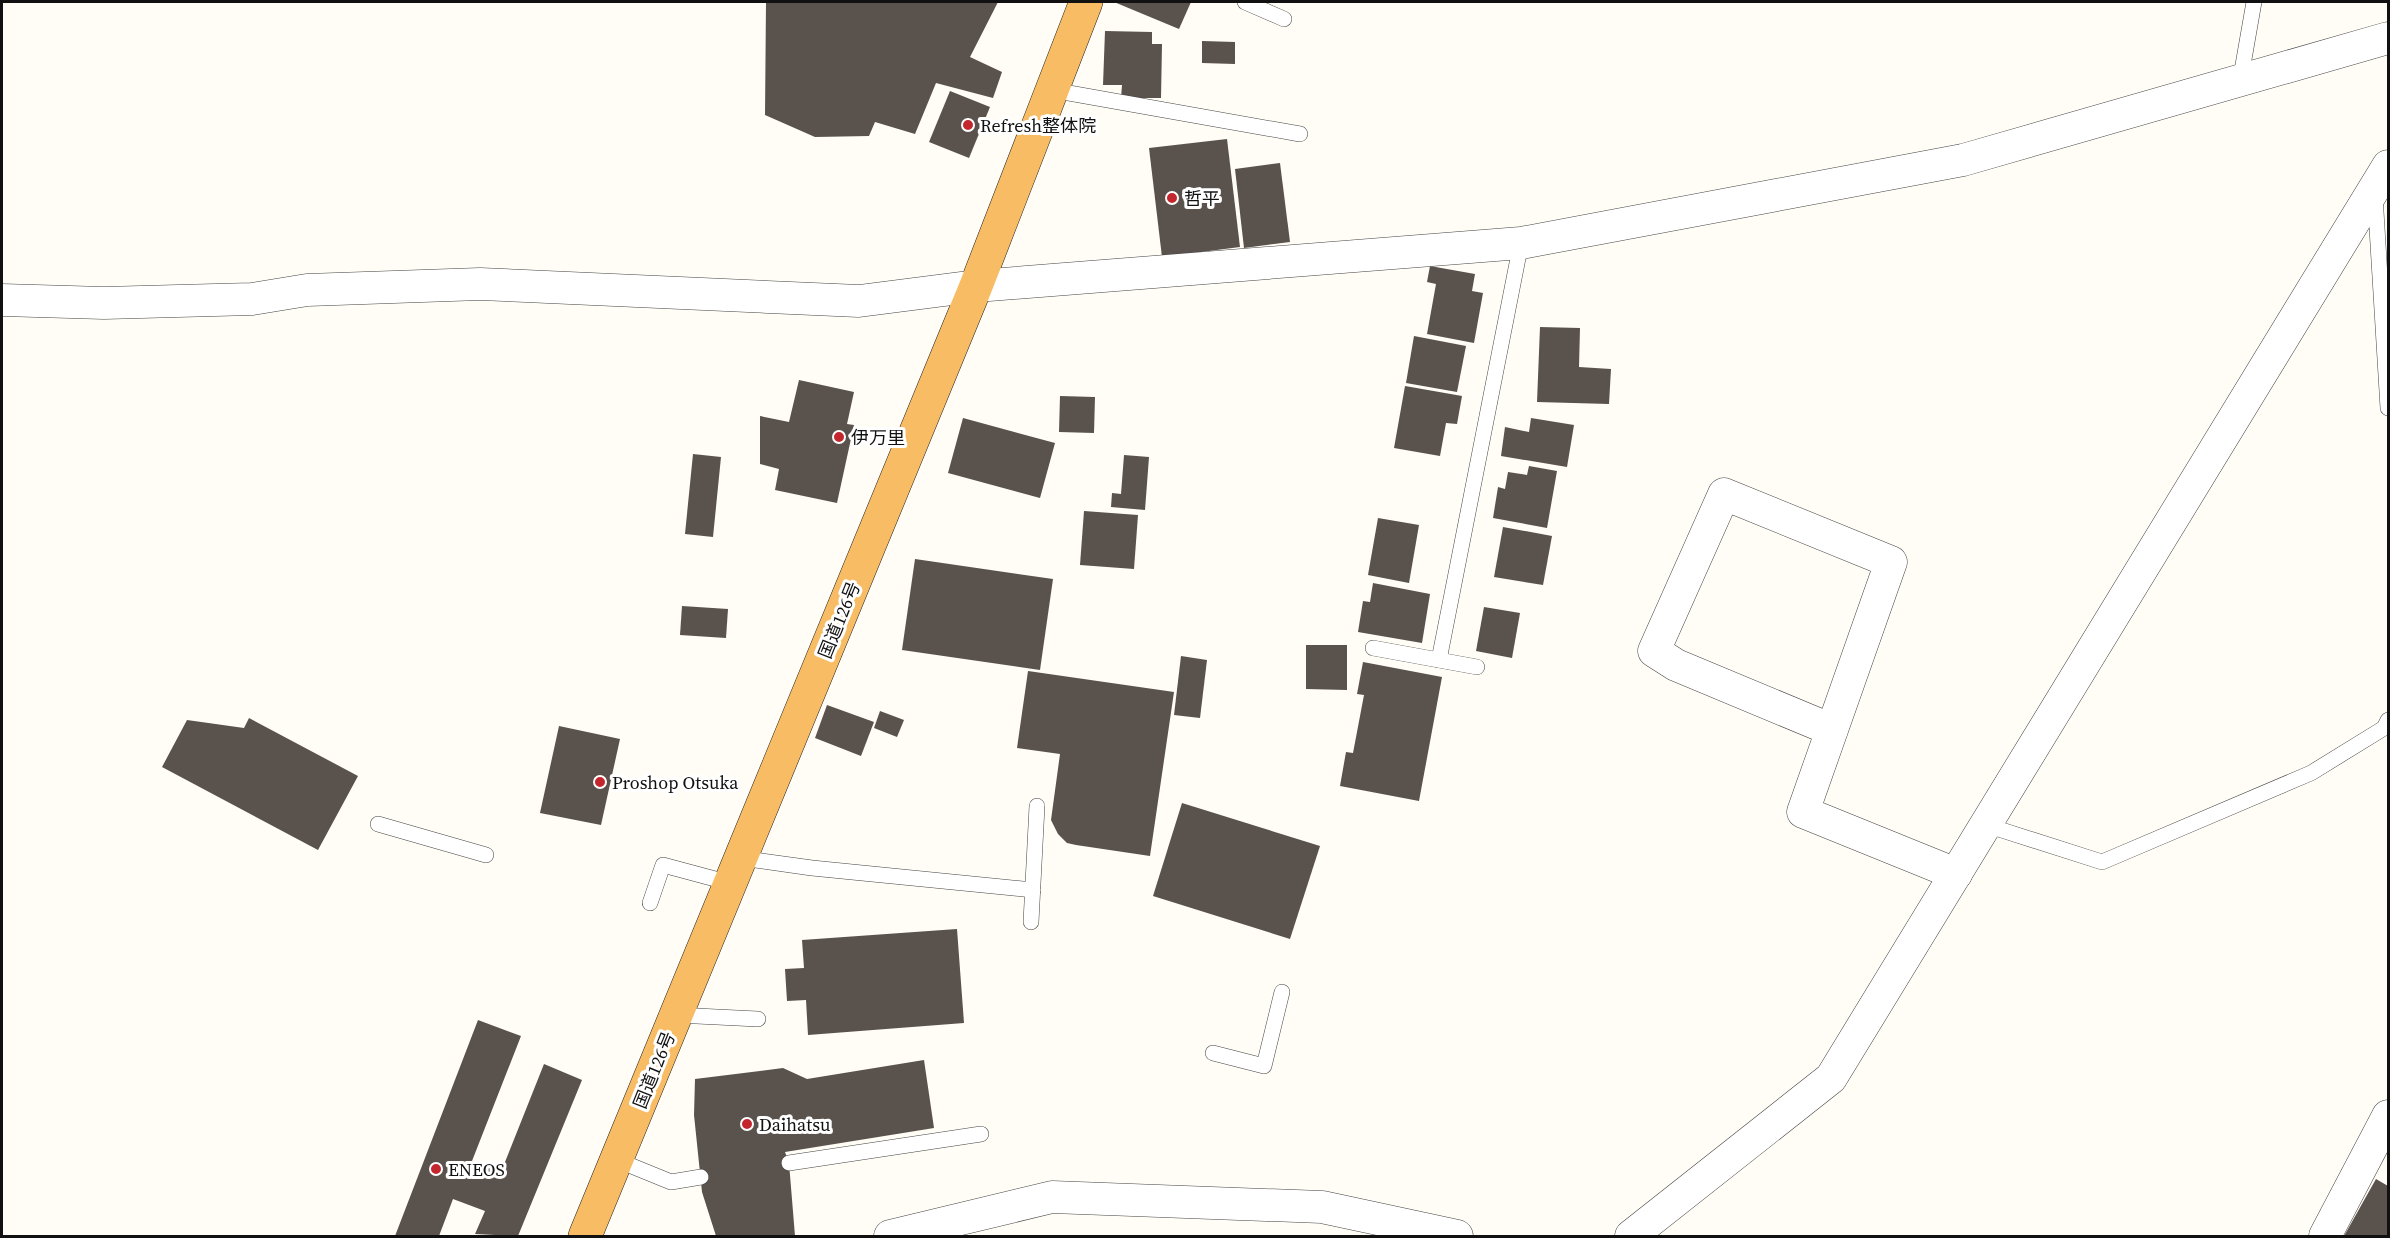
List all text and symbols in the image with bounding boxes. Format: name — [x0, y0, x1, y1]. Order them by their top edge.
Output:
place label: Refresh整体院 — [980, 113, 1096, 138]
marker: Refresh整体院 — [961, 118, 975, 132]
place label: 哲平 — [1184, 186, 1220, 211]
marker: 哲平 — [1165, 191, 1179, 205]
place label: 伊万里 — [851, 425, 905, 450]
marker: 伊万里 — [832, 430, 846, 444]
street label: 国道126号 — [812, 578, 866, 662]
place label: Proshop Otsuka — [612, 770, 739, 795]
marker: Proshop Otsuka — [593, 775, 607, 789]
street label: 国道126号 — [627, 1028, 681, 1112]
place label: Daihatsu — [759, 1112, 830, 1137]
marker: Daihatsu — [740, 1117, 754, 1131]
place label: ENEOS — [448, 1157, 505, 1182]
marker: ENEOS — [429, 1162, 443, 1176]

